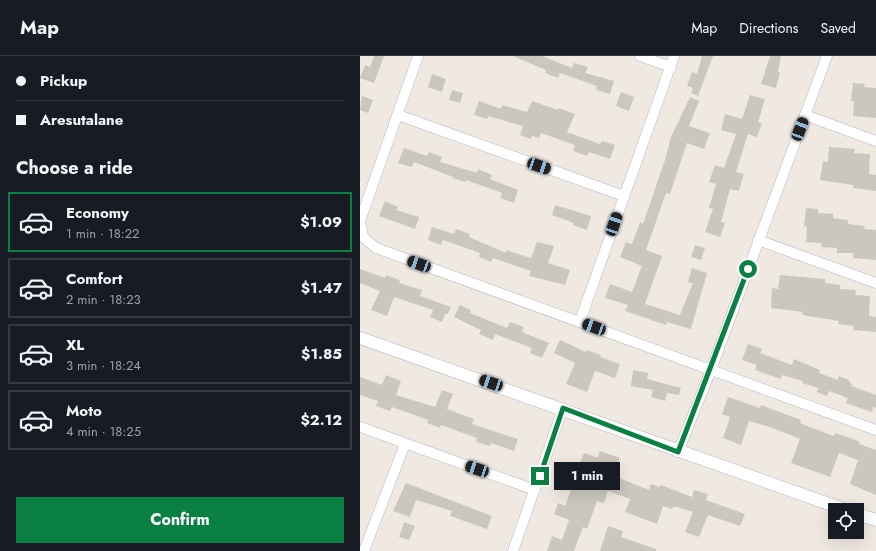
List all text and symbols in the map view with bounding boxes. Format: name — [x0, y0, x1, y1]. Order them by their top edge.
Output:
text: Map — [20, 14, 59, 41]
text: Map — [691, 18, 717, 38]
text: Directions — [739, 18, 799, 38]
text: Saved — [821, 18, 856, 38]
text: Pickup — [40, 70, 87, 92]
text: Aresutalane — [40, 109, 123, 131]
car — [790, 116, 810, 142]
text: Choose a ride — [16, 155, 133, 181]
car — [526, 156, 552, 176]
text: Economy — [66, 202, 129, 224]
icon: car — [18, 204, 54, 240]
text: $1.09 — [300, 211, 342, 233]
car — [604, 211, 624, 237]
text: 1 min · 18:22 — [66, 224, 139, 243]
car — [406, 254, 432, 274]
route start — [739, 260, 757, 278]
text: Comfort — [66, 268, 123, 290]
icon: car — [18, 270, 54, 306]
text: $1.47 — [301, 277, 342, 299]
text: 2 min · 18:23 — [66, 290, 141, 309]
car — [581, 317, 607, 337]
text: XL — [66, 334, 84, 356]
icon: car — [18, 336, 54, 372]
text: $1.85 — [301, 343, 342, 365]
text: 3 min · 18:24 — [66, 356, 141, 375]
car — [478, 373, 504, 393]
text: Moto — [66, 400, 102, 422]
icon: car — [18, 402, 54, 438]
text: $2.12 — [301, 409, 342, 431]
text: 4 min · 18:25 — [66, 422, 141, 441]
car — [464, 459, 490, 479]
callout: 1 min — [554, 462, 620, 490]
text: 1 min — [571, 466, 603, 485]
route end — [531, 467, 549, 485]
button: Confirm — [16, 497, 344, 543]
map controls — [828, 503, 864, 539]
button: locate — [828, 503, 864, 539]

